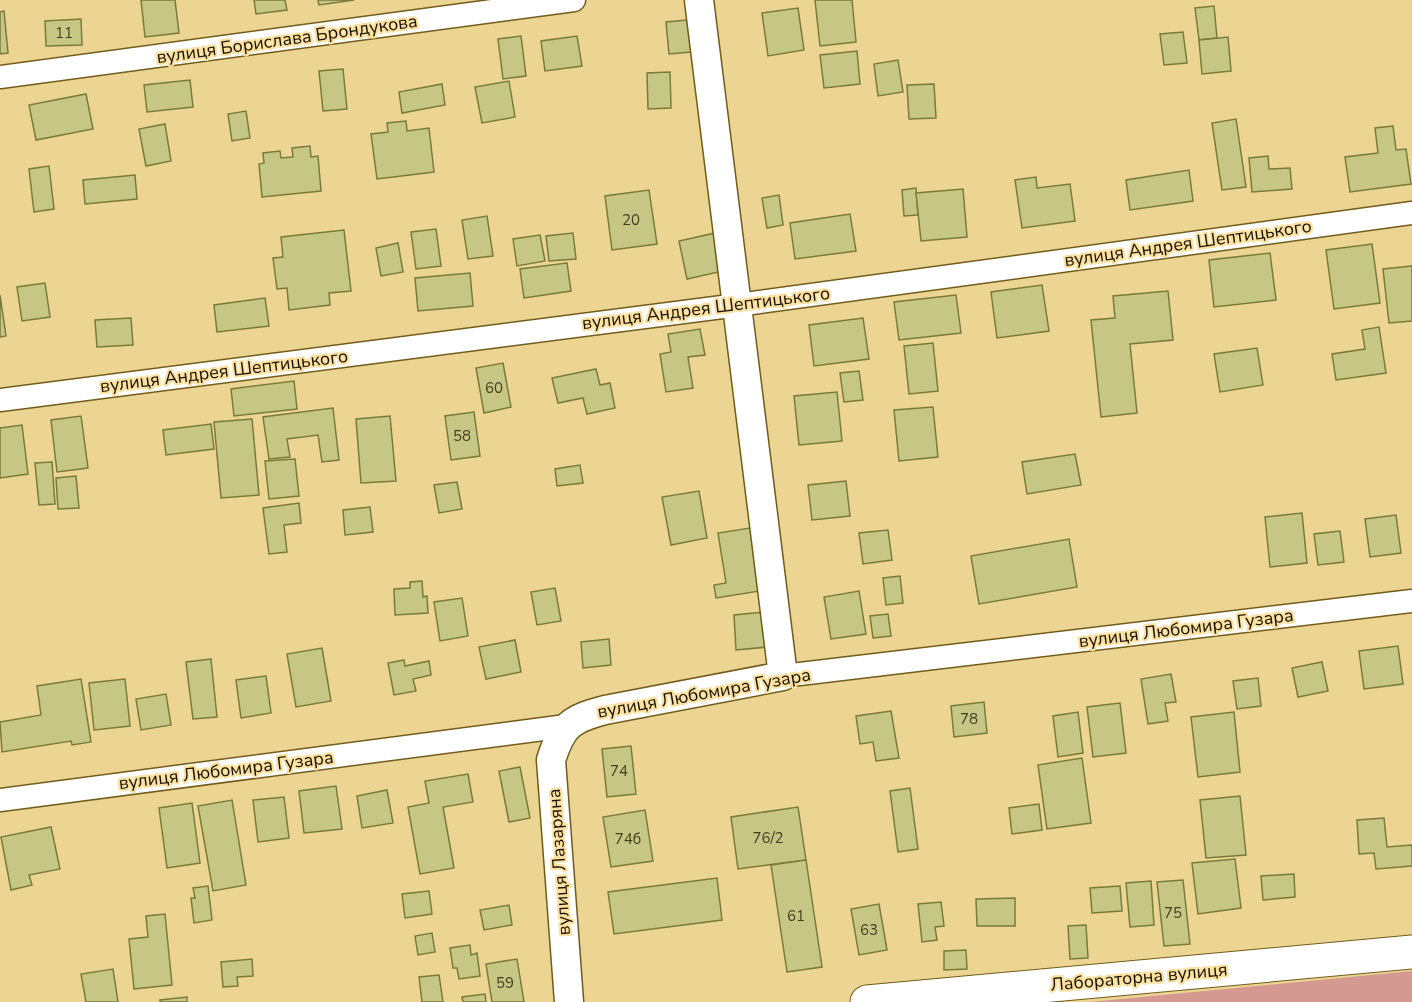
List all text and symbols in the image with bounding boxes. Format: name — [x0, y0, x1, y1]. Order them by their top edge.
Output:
street label: вулиця Борислава Брондукова — [155, 9, 419, 69]
house number: 11 — [55, 23, 73, 43]
house number: 20 — [622, 210, 640, 230]
street label: вулиця Андрея Шептицького — [1063, 214, 1313, 272]
street label: вулиця Андрея Шептицького — [581, 281, 831, 335]
street label: вулиця Андрея Шептицького — [99, 344, 349, 398]
house number: 60 — [485, 378, 503, 398]
house number: 58 — [453, 426, 471, 446]
street label: вулиця Любомира Гузара — [1077, 603, 1295, 653]
street label: вулиця Любомира Гузара — [595, 662, 813, 724]
house number: 78 — [960, 709, 978, 729]
street label: вулиця Любомира Гузара — [117, 745, 335, 795]
house number: 74 — [610, 761, 628, 781]
street label: вулиця Лазаряна — [542, 788, 576, 936]
house number: 76/2 — [752, 828, 784, 848]
house number: 74б — [615, 829, 641, 849]
house number: 75 — [1164, 903, 1182, 923]
house number: 61 — [787, 906, 805, 926]
house number: 63 — [860, 920, 878, 940]
street label: Лабораторна вулиця — [1050, 957, 1228, 997]
house number: 59 — [496, 973, 514, 993]

